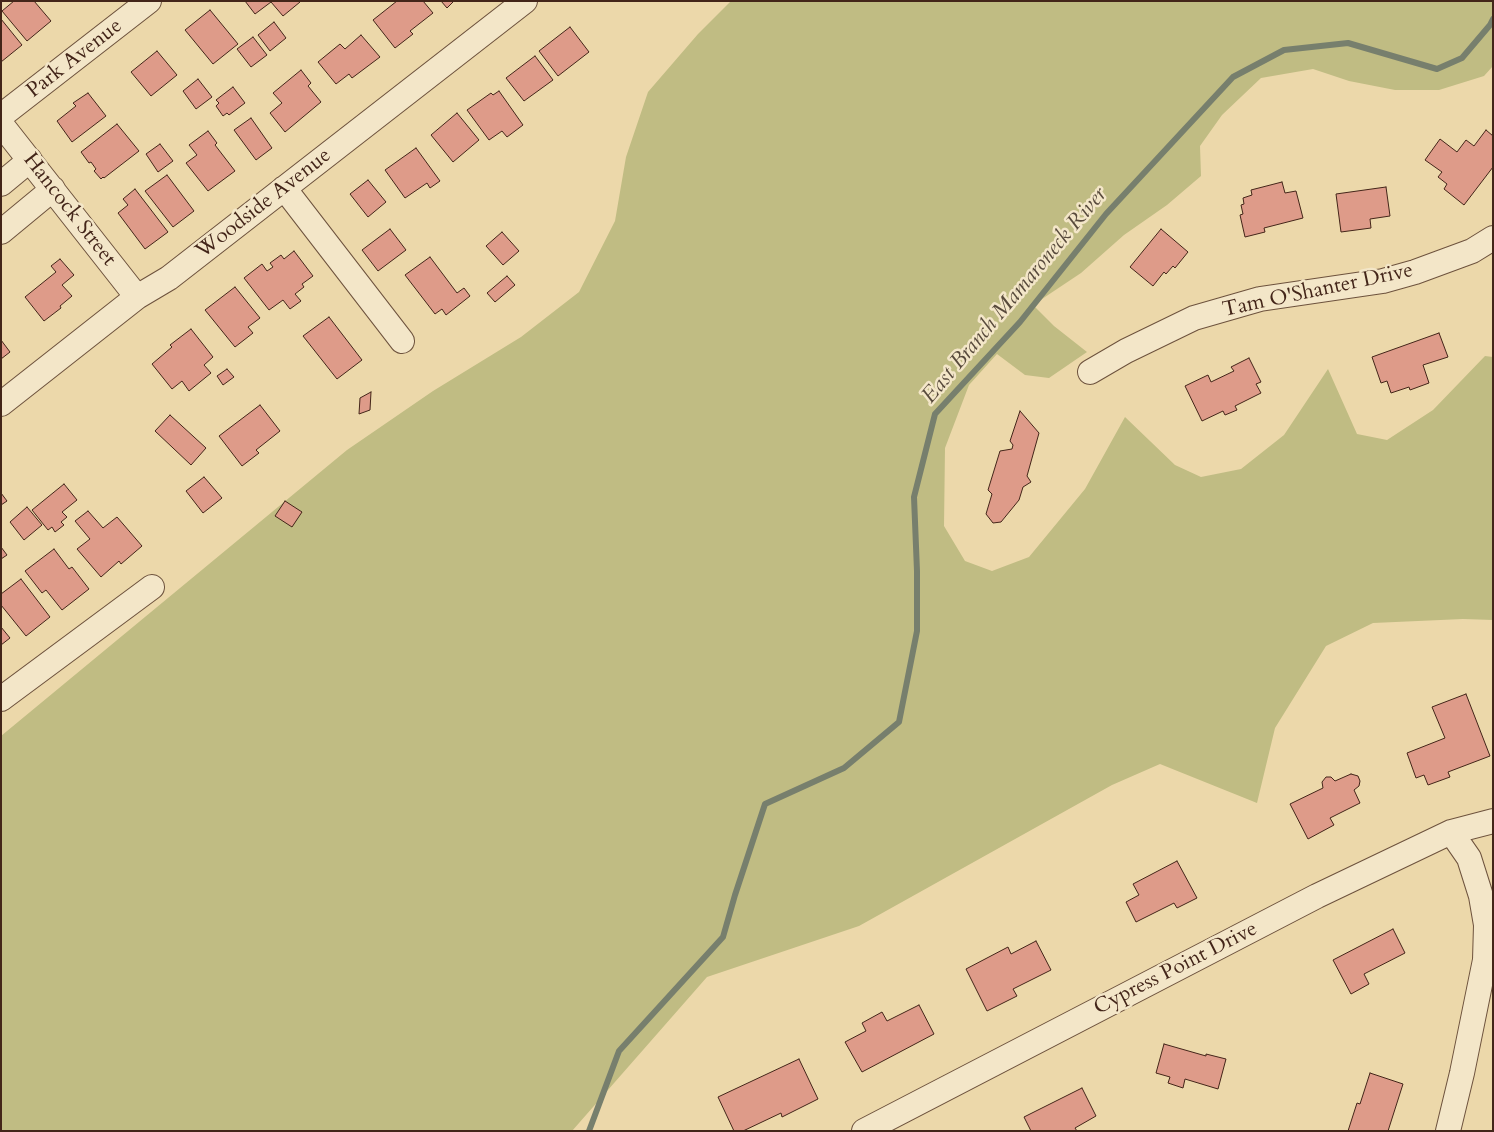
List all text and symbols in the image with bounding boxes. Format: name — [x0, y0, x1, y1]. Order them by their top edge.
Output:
street label: Park Avenue — [22, 14, 128, 104]
street label: Woodside Avenue — [191, 143, 337, 265]
street label: Hancock Street — [17, 148, 121, 272]
water label: East Branch Mamaroneck River — [917, 183, 1113, 409]
street label: Tam O'Shanter Drive — [1220, 258, 1416, 324]
street label: Cypress Point Drive — [1090, 917, 1262, 1021]

